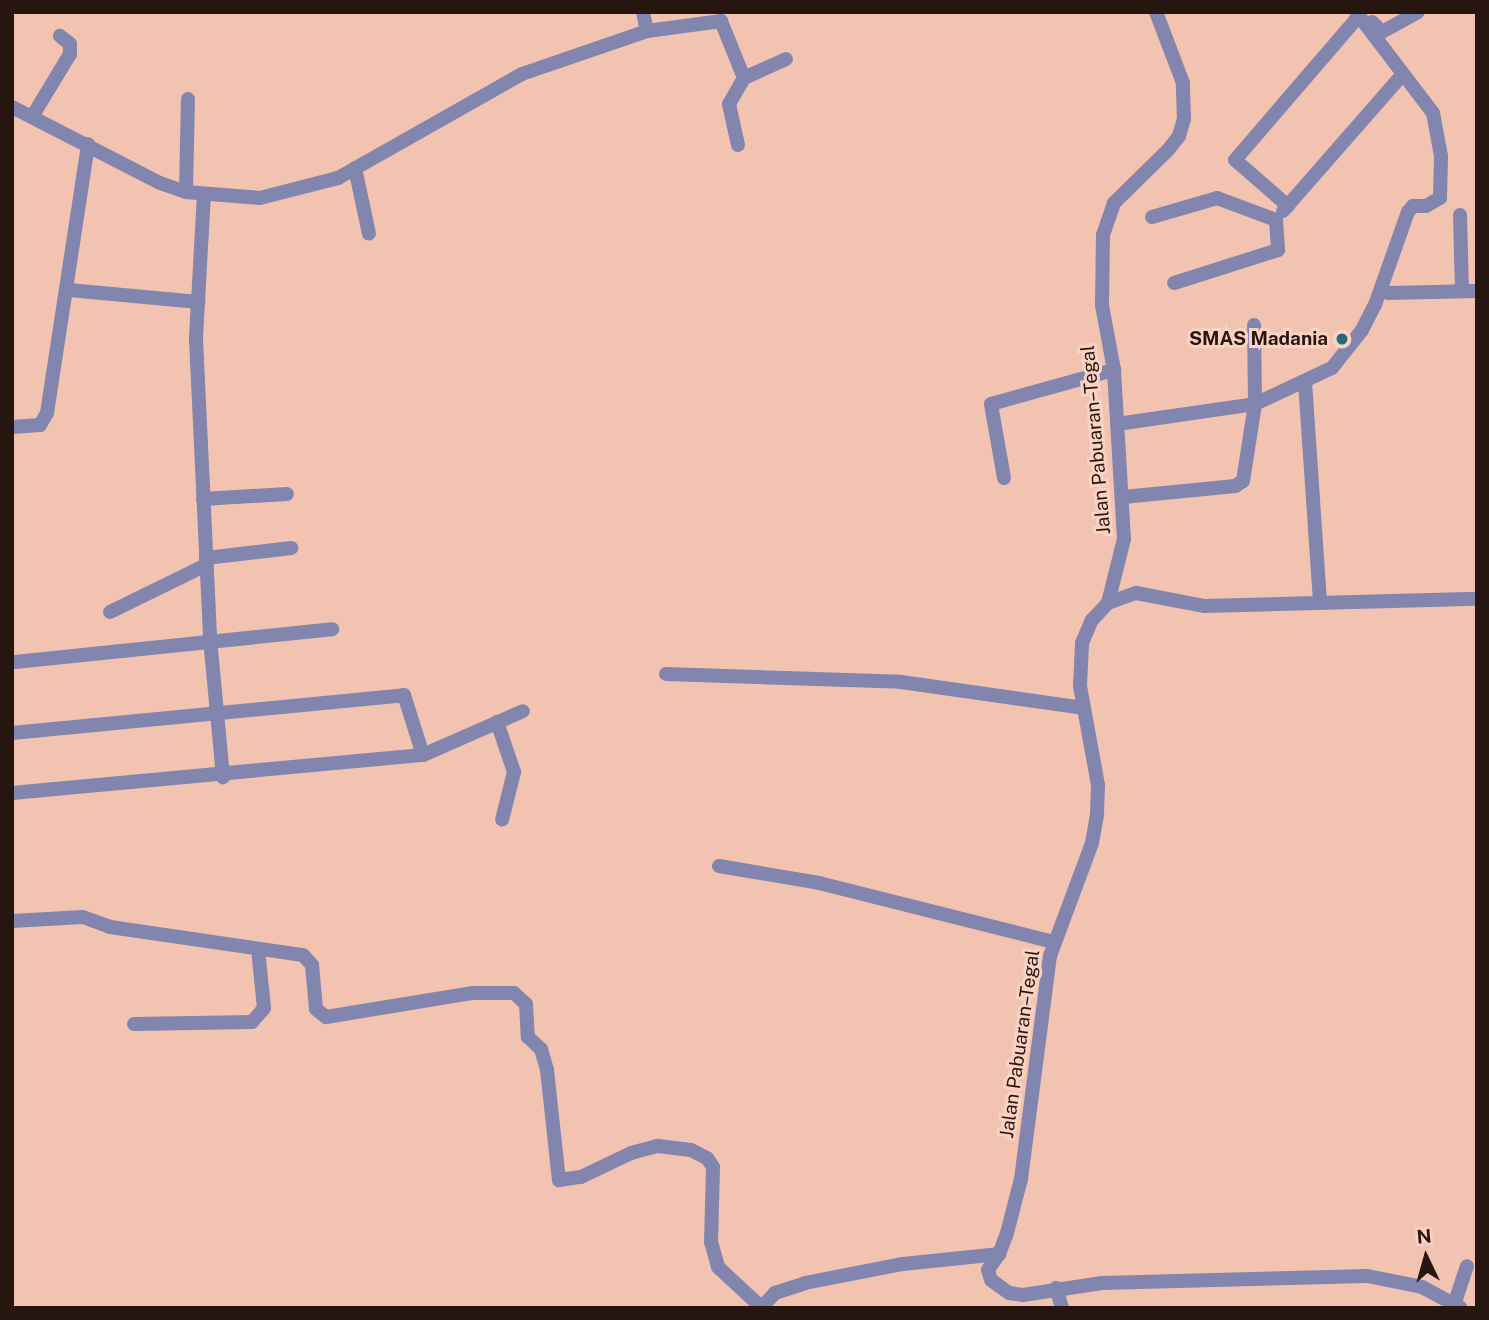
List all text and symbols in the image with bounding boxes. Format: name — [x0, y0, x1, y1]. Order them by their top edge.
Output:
place label: SMAS Madania — [1189, 328, 1328, 350]
marker: SMAS Madania — [1334, 331, 1350, 347]
street label: Jalan Pabuaran–Tegal — [1076, 344, 1116, 536]
street label: Jalan Pabuaran–Tegal — [995, 948, 1045, 1140]
north arrow — [1391, 1222, 1461, 1292]
text: N — [1416, 1224, 1433, 1248]

